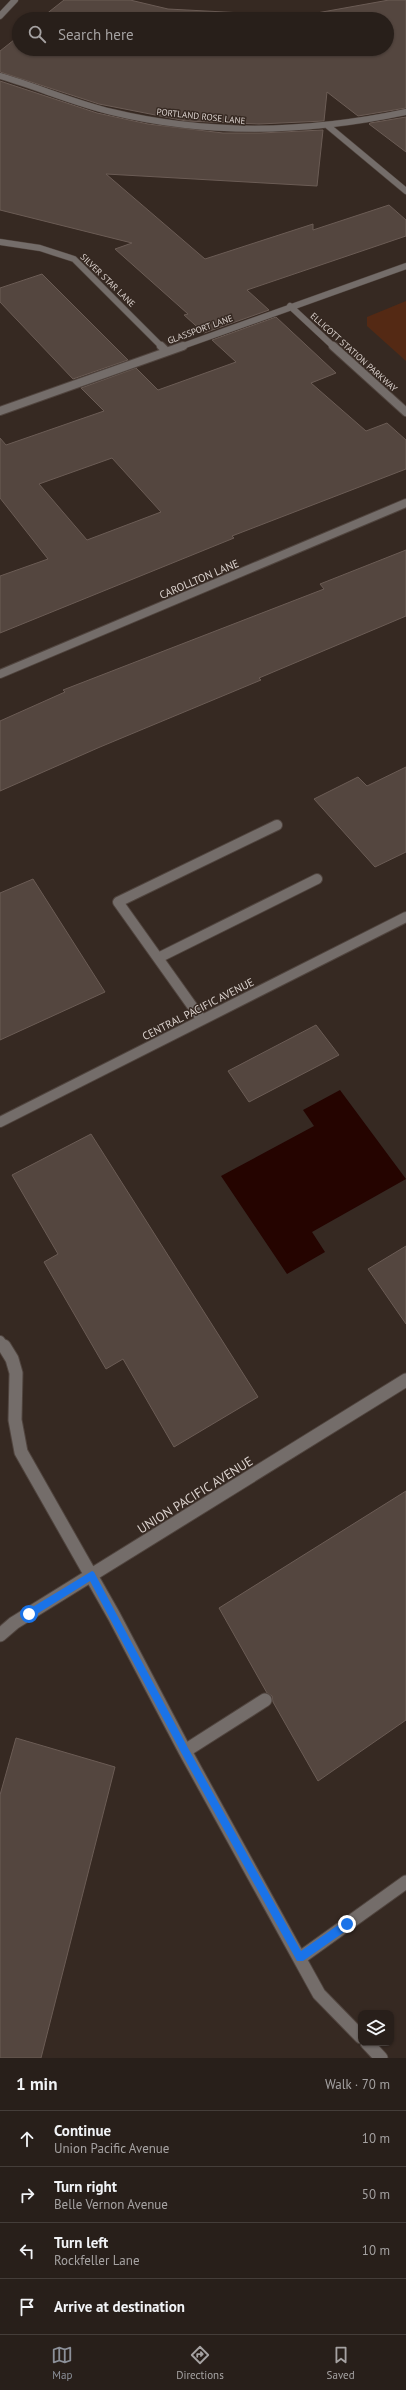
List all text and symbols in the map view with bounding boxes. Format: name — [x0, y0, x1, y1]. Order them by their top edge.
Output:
search box — [12, 12, 394, 56]
icon: search — [26, 23, 48, 45]
text: Search here — [58, 25, 134, 44]
street label: PORTLAND ROSE LANE — [156, 106, 246, 126]
street label: SILVER STAR LANE — [78, 251, 138, 309]
street label: ELLICOTT STATION PARKWAY — [308, 310, 400, 394]
street label: GLASSPORT LANE — [166, 312, 234, 346]
street label: CAROLLTON LANE — [157, 556, 241, 602]
street label: CENTRAL PACIFIC AVENUE — [140, 975, 256, 1043]
street label: UNION PACIFIC AVENUE — [134, 1453, 256, 1537]
route start — [20, 1605, 38, 1623]
route end — [338, 1915, 356, 1933]
map controls — [358, 2010, 394, 2046]
button: layers — [358, 2010, 394, 2046]
text: 1 min — [16, 2073, 57, 2095]
text: Walk · 70 m — [325, 2076, 390, 2093]
text: Continue — [54, 2121, 111, 2140]
icon: ahead — [16, 2128, 38, 2150]
text: 10 m — [362, 2130, 390, 2147]
text: Union Pacific Avenue — [54, 2140, 169, 2157]
text: Turn right — [54, 2177, 117, 2196]
icon: right — [16, 2184, 38, 2206]
text: 50 m — [362, 2186, 390, 2203]
text: Belle Vernon Avenue — [54, 2196, 168, 2213]
text: Turn left — [54, 2233, 108, 2252]
icon: left — [16, 2240, 38, 2262]
text: 10 m — [362, 2242, 390, 2259]
text: Rockfeller Lane — [54, 2252, 140, 2269]
icon: arrive — [16, 2296, 38, 2318]
text: Arrive at destination — [54, 2297, 185, 2316]
tab: Map — [51, 2344, 73, 2382]
tab: Directions — [176, 2344, 224, 2382]
tab: Saved — [327, 2344, 355, 2382]

